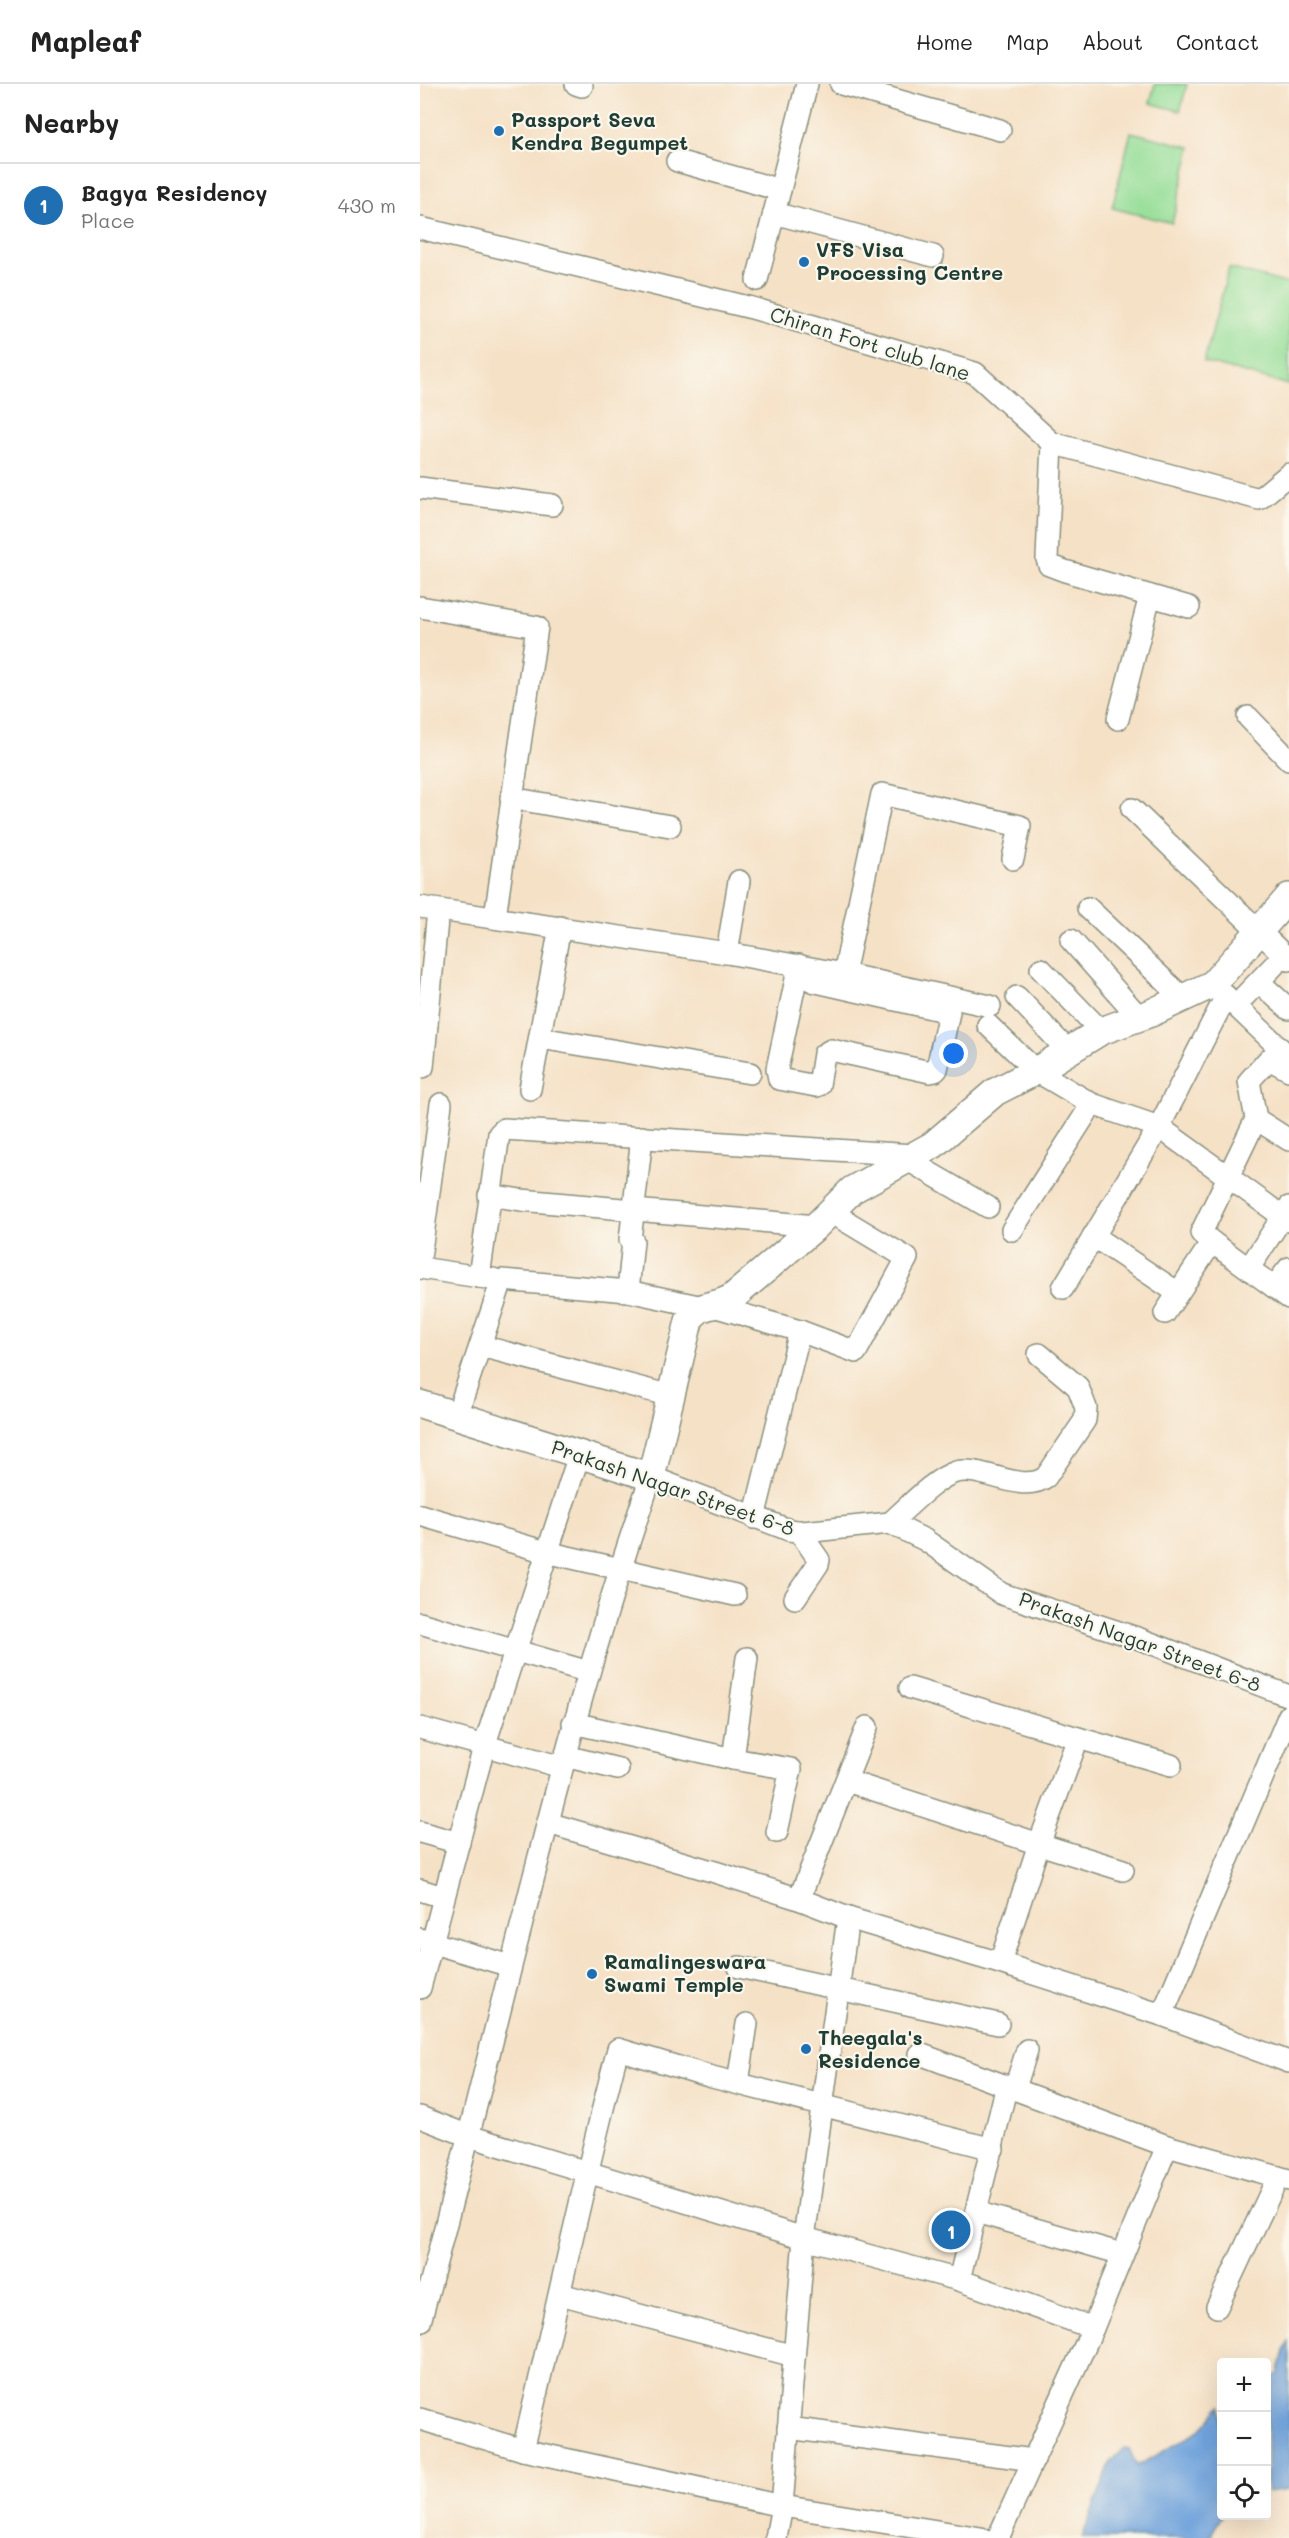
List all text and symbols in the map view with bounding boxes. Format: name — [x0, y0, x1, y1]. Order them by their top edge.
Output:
text: Mapleaf — [30, 23, 141, 59]
text: Home — [916, 28, 973, 55]
text: Map — [1006, 28, 1049, 55]
text: About — [1082, 28, 1143, 55]
text: Contact — [1176, 28, 1259, 55]
text: Nearby — [24, 106, 119, 140]
place label: Passport Seva Kendra Begumpet — [511, 106, 688, 155]
marker: Passport Seva Kendra Begumpet — [492, 124, 506, 138]
text: Bagya Residency — [81, 178, 267, 207]
text: 1 — [39, 192, 48, 218]
text: 430 m — [338, 192, 396, 218]
text: Place — [81, 207, 135, 233]
place label: VFS Visa Processing Centre — [816, 236, 1003, 285]
marker: VFS Visa Processing Centre — [797, 255, 811, 269]
street label: Chiran Fort club lane — [767, 300, 973, 386]
your location — [939, 1039, 968, 1068]
street label: Prakash Nagar Street 6-8 — [548, 1433, 798, 1541]
street label: Prakash Nagar Street 6-8 — [1016, 1585, 1265, 1697]
place label: Ramalingeswara Swami Temple — [604, 1948, 766, 1997]
marker: Ramalingeswara Swami Temple — [585, 1967, 599, 1981]
place label: Theegala's Residence — [818, 2024, 923, 2073]
marker: Theegala's Residence — [799, 2042, 813, 2056]
pin: 1 — [932, 2208, 970, 2252]
map controls — [1217, 2358, 1271, 2520]
button: + — [1217, 2358, 1271, 2412]
button: − — [1217, 2412, 1271, 2466]
button: locate — [1217, 2466, 1271, 2520]

